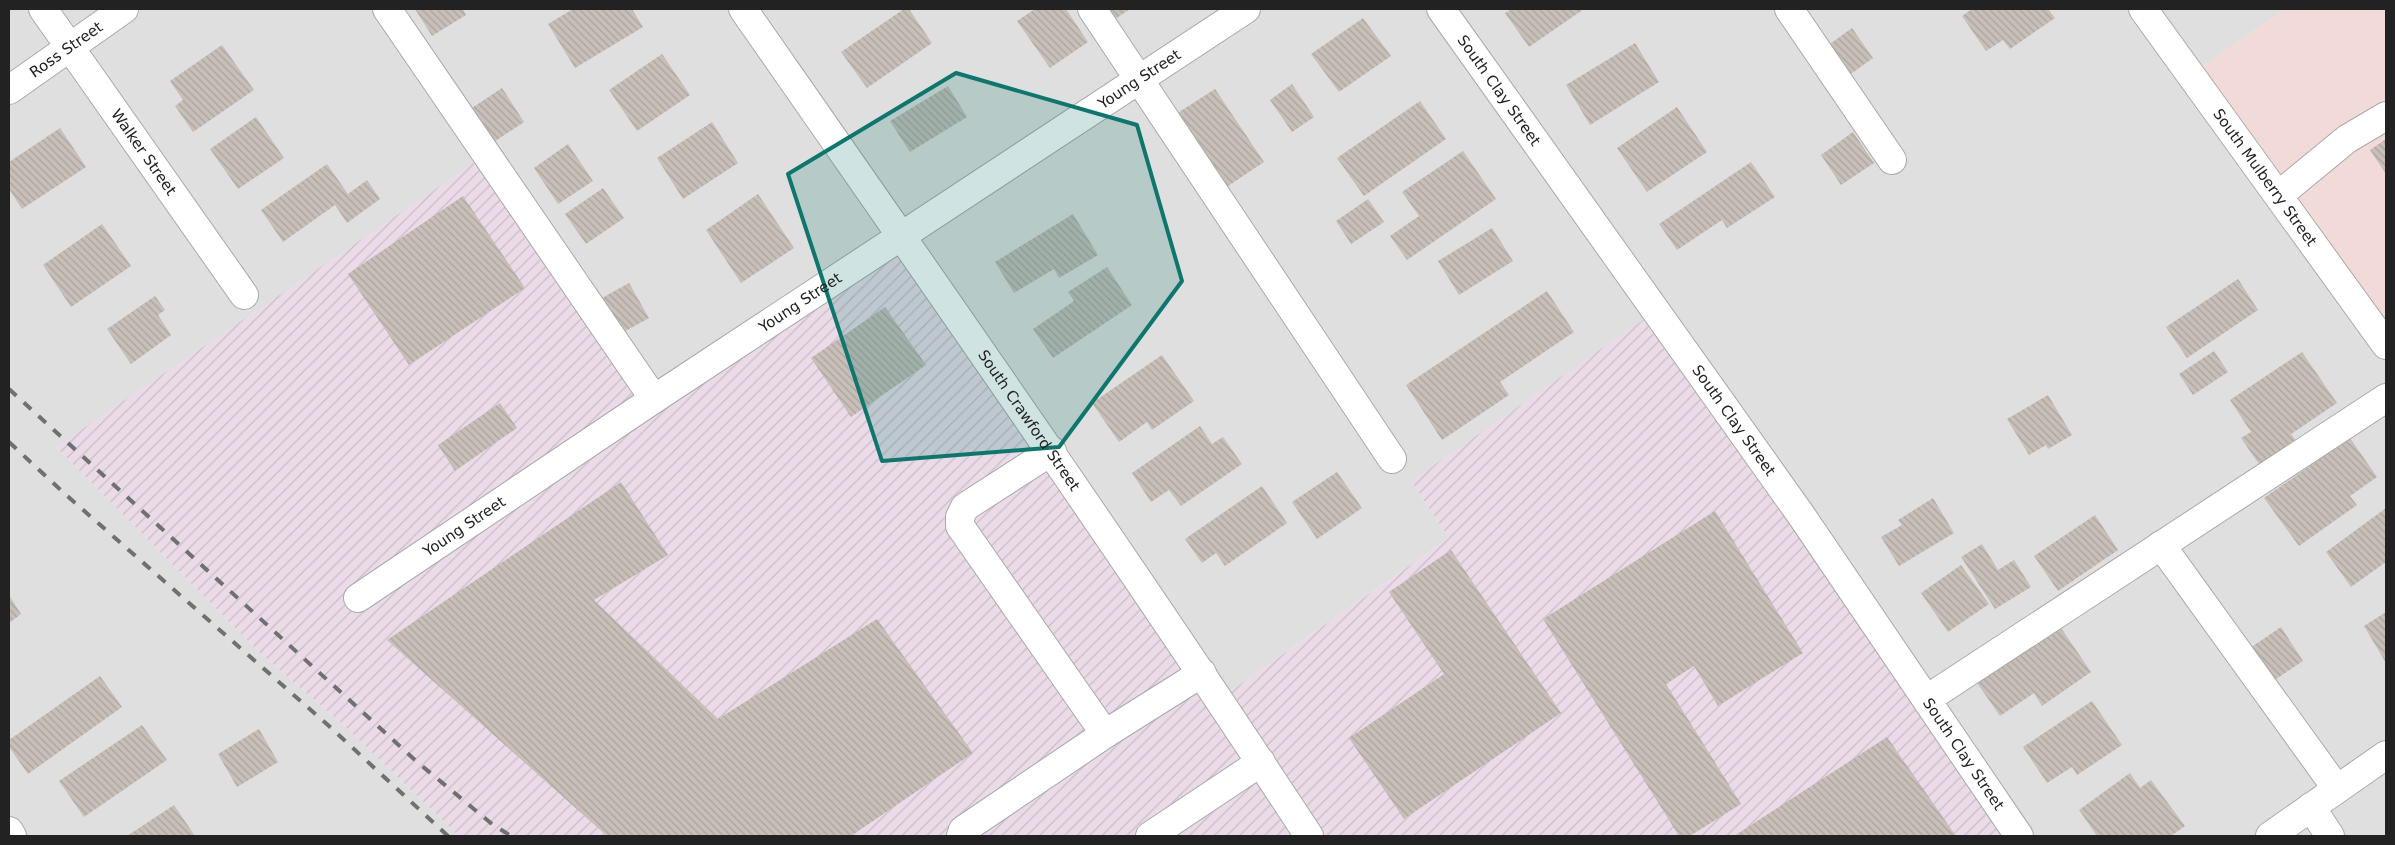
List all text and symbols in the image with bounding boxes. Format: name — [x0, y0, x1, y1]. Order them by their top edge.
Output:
street label: Ross Street — [26, 18, 106, 82]
street label: South Clay Street — [1453, 32, 1545, 149]
street label: Young Street — [1094, 45, 1184, 113]
street label: South Mulberry Street — [2209, 105, 2321, 250]
street label: Walker Street — [107, 106, 180, 199]
street label: Young Street — [755, 269, 845, 337]
street label: South Crawford Street — [974, 347, 1084, 494]
street label: South Clay Street — [1688, 362, 1779, 479]
street label: Young Street — [419, 492, 509, 561]
street label: South Clay Street — [1919, 695, 2008, 814]

